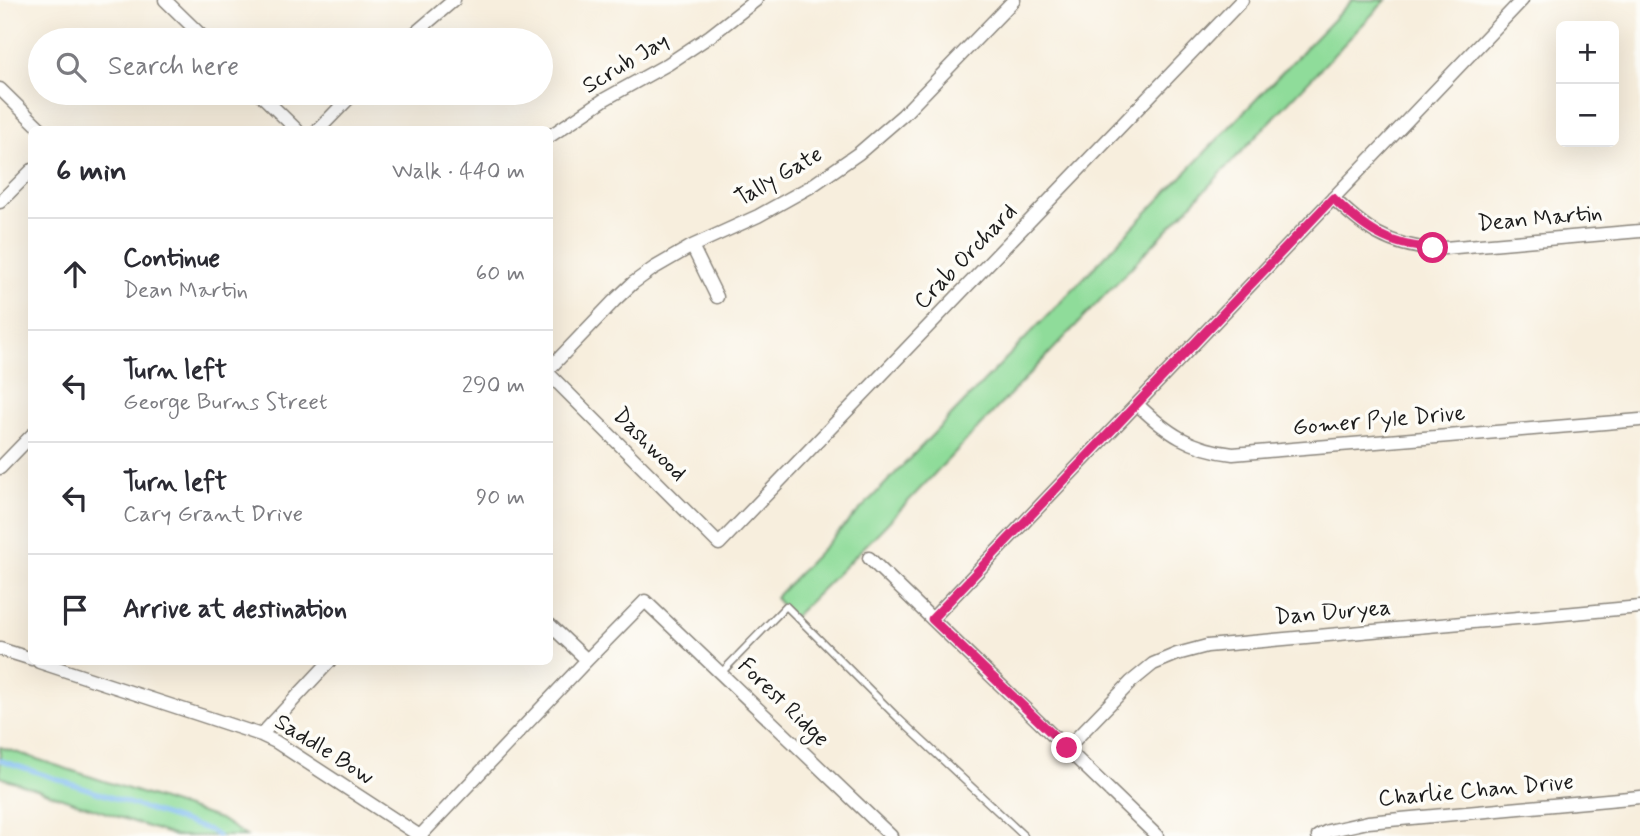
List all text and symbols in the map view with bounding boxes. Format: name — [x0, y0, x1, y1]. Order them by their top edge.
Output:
map controls — [1556, 21, 1619, 147]
button: + — [1556, 21, 1619, 84]
street label: Scrub Jay — [577, 26, 675, 102]
search box — [28, 28, 553, 105]
icon: search — [52, 48, 90, 86]
text: Search here — [108, 50, 239, 84]
button: − — [1556, 84, 1619, 147]
street label: Tally Gate — [730, 140, 828, 214]
text: 6 min — [56, 152, 127, 191]
text: Walk · 440 m — [392, 157, 525, 187]
street label: Crab Orchard — [908, 198, 1024, 316]
street label: Dean Martin — [1476, 199, 1604, 239]
route start — [1417, 232, 1448, 263]
text: Continue — [123, 242, 220, 276]
icon: ahead — [56, 255, 94, 293]
text: 60 m — [476, 259, 525, 289]
text: Dean Martin — [123, 276, 248, 306]
text: Turn left — [123, 354, 227, 388]
icon: left — [56, 367, 94, 405]
text: 290 m — [462, 371, 525, 401]
text: George Burns Street — [123, 388, 328, 418]
street label: Gomer Pyle Drive — [1291, 399, 1467, 443]
street label: Dashwood — [606, 402, 692, 488]
text: Turn left — [123, 466, 227, 500]
icon: left — [56, 479, 94, 517]
text: 90 m — [476, 483, 525, 513]
text: Cary Grant Drive — [123, 500, 303, 530]
icon: arrive — [56, 591, 94, 629]
text: Arrive at destination — [123, 593, 347, 627]
street label: Dan Duryea — [1274, 593, 1392, 633]
street label: Forest Ridge — [729, 652, 835, 756]
street label: Saddle Bow — [268, 708, 380, 792]
route end — [1051, 732, 1082, 763]
street label: Charlie Chan Drive — [1377, 768, 1575, 814]

